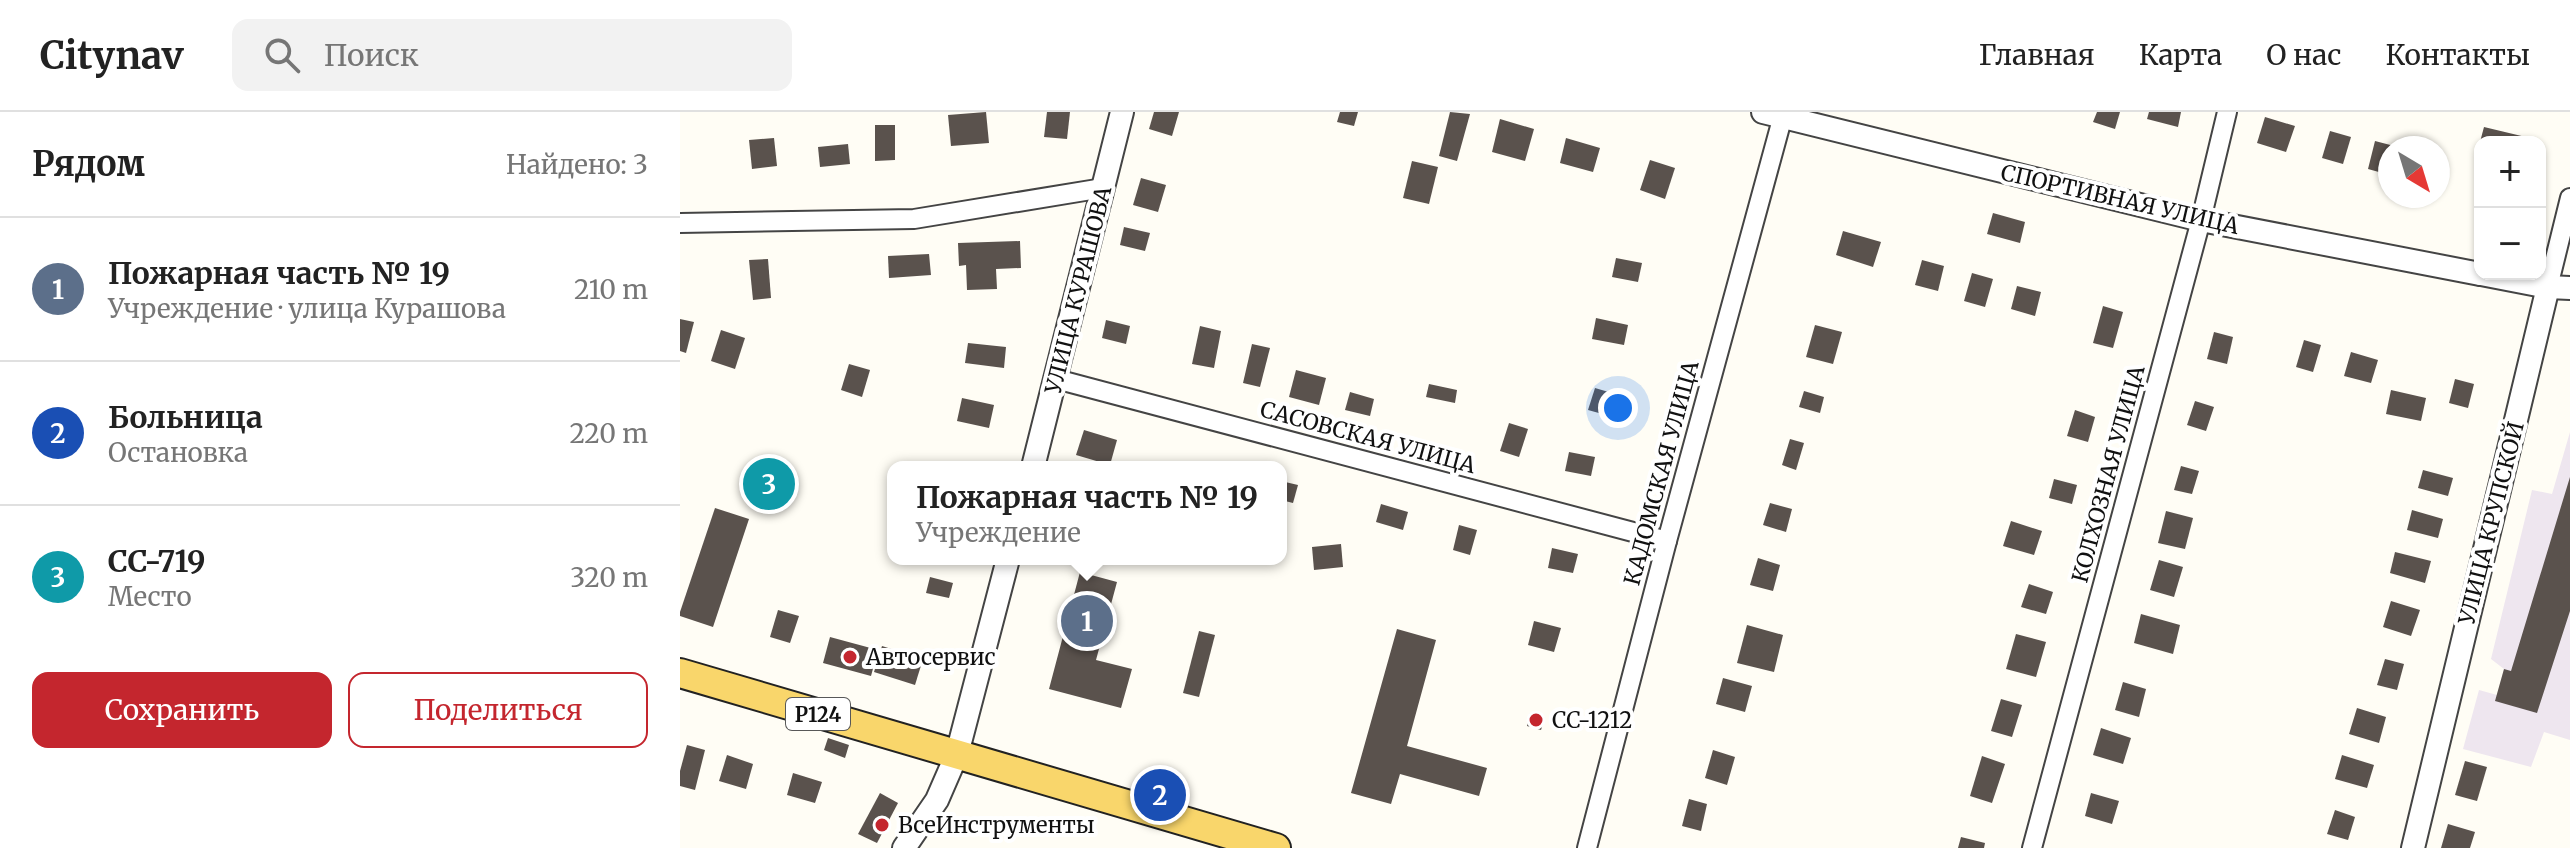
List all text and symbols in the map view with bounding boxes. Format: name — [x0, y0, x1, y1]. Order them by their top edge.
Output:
search box — [232, 19, 792, 91]
text: Citynav — [40, 32, 184, 79]
icon: search — [260, 33, 304, 77]
text: Поиск — [324, 36, 419, 74]
text: Главная — [1979, 37, 2095, 73]
text: Карта — [2139, 37, 2222, 73]
text: О нас — [2266, 37, 2341, 73]
text: Контакты — [2385, 37, 2530, 73]
north arrow — [2378, 136, 2450, 208]
map controls — [2474, 136, 2546, 280]
button: + — [2474, 136, 2546, 208]
text: Рядом — [32, 143, 145, 185]
text: Найдено: 3 — [506, 148, 648, 181]
street label: СПОРТИВНАЯ УЛИЦА — [1998, 158, 2242, 240]
street label: УЛИЦА КУРАШОВА — [1038, 183, 1117, 398]
button: − — [2474, 208, 2546, 280]
text: Пожарная часть № 19 — [108, 254, 450, 292]
text: 1 — [52, 273, 64, 306]
text: 210 m — [574, 273, 648, 306]
text: Учреждение · улица Курашова — [108, 292, 506, 325]
street label: КАДОМСКАЯ УЛИЦА — [1618, 357, 1705, 588]
street label: КОЛХОЗНАЯ УЛИЦА — [2066, 362, 2151, 586]
your location — [1598, 388, 1638, 428]
street label: САСОВСКАЯ УЛИЦА — [1257, 395, 1479, 479]
text: Больница — [108, 398, 263, 436]
text: 2 — [50, 417, 66, 450]
text: 220 m — [569, 417, 648, 450]
street label: УЛИЦА КРУПСКОЙ — [2451, 418, 2530, 629]
text: Остановка — [108, 436, 248, 469]
pin: 3 — [743, 454, 795, 514]
popup — [887, 461, 1287, 565]
text: Пожарная часть № 19 — [916, 478, 1258, 516]
text: Учреждение — [916, 516, 1081, 549]
text: СС-719 — [108, 542, 206, 580]
text: 3 — [51, 561, 65, 594]
text: 320 m — [570, 561, 648, 594]
text: Место — [108, 580, 192, 613]
pin: 1 — [1061, 591, 1113, 651]
place label: Автосервис — [865, 643, 996, 671]
marker: Автосервис — [841, 648, 859, 666]
button: Сохранить — [32, 672, 332, 748]
button: Поделиться — [348, 672, 648, 748]
road number: Р124 — [786, 698, 850, 730]
place label: СС-1212 — [1552, 706, 1632, 734]
marker: СС-1212 — [1527, 711, 1545, 729]
pin: 2 — [1134, 765, 1186, 825]
place label: ВсеИнструменты — [898, 811, 1095, 839]
marker: ВсеИнструменты — [873, 816, 891, 834]

